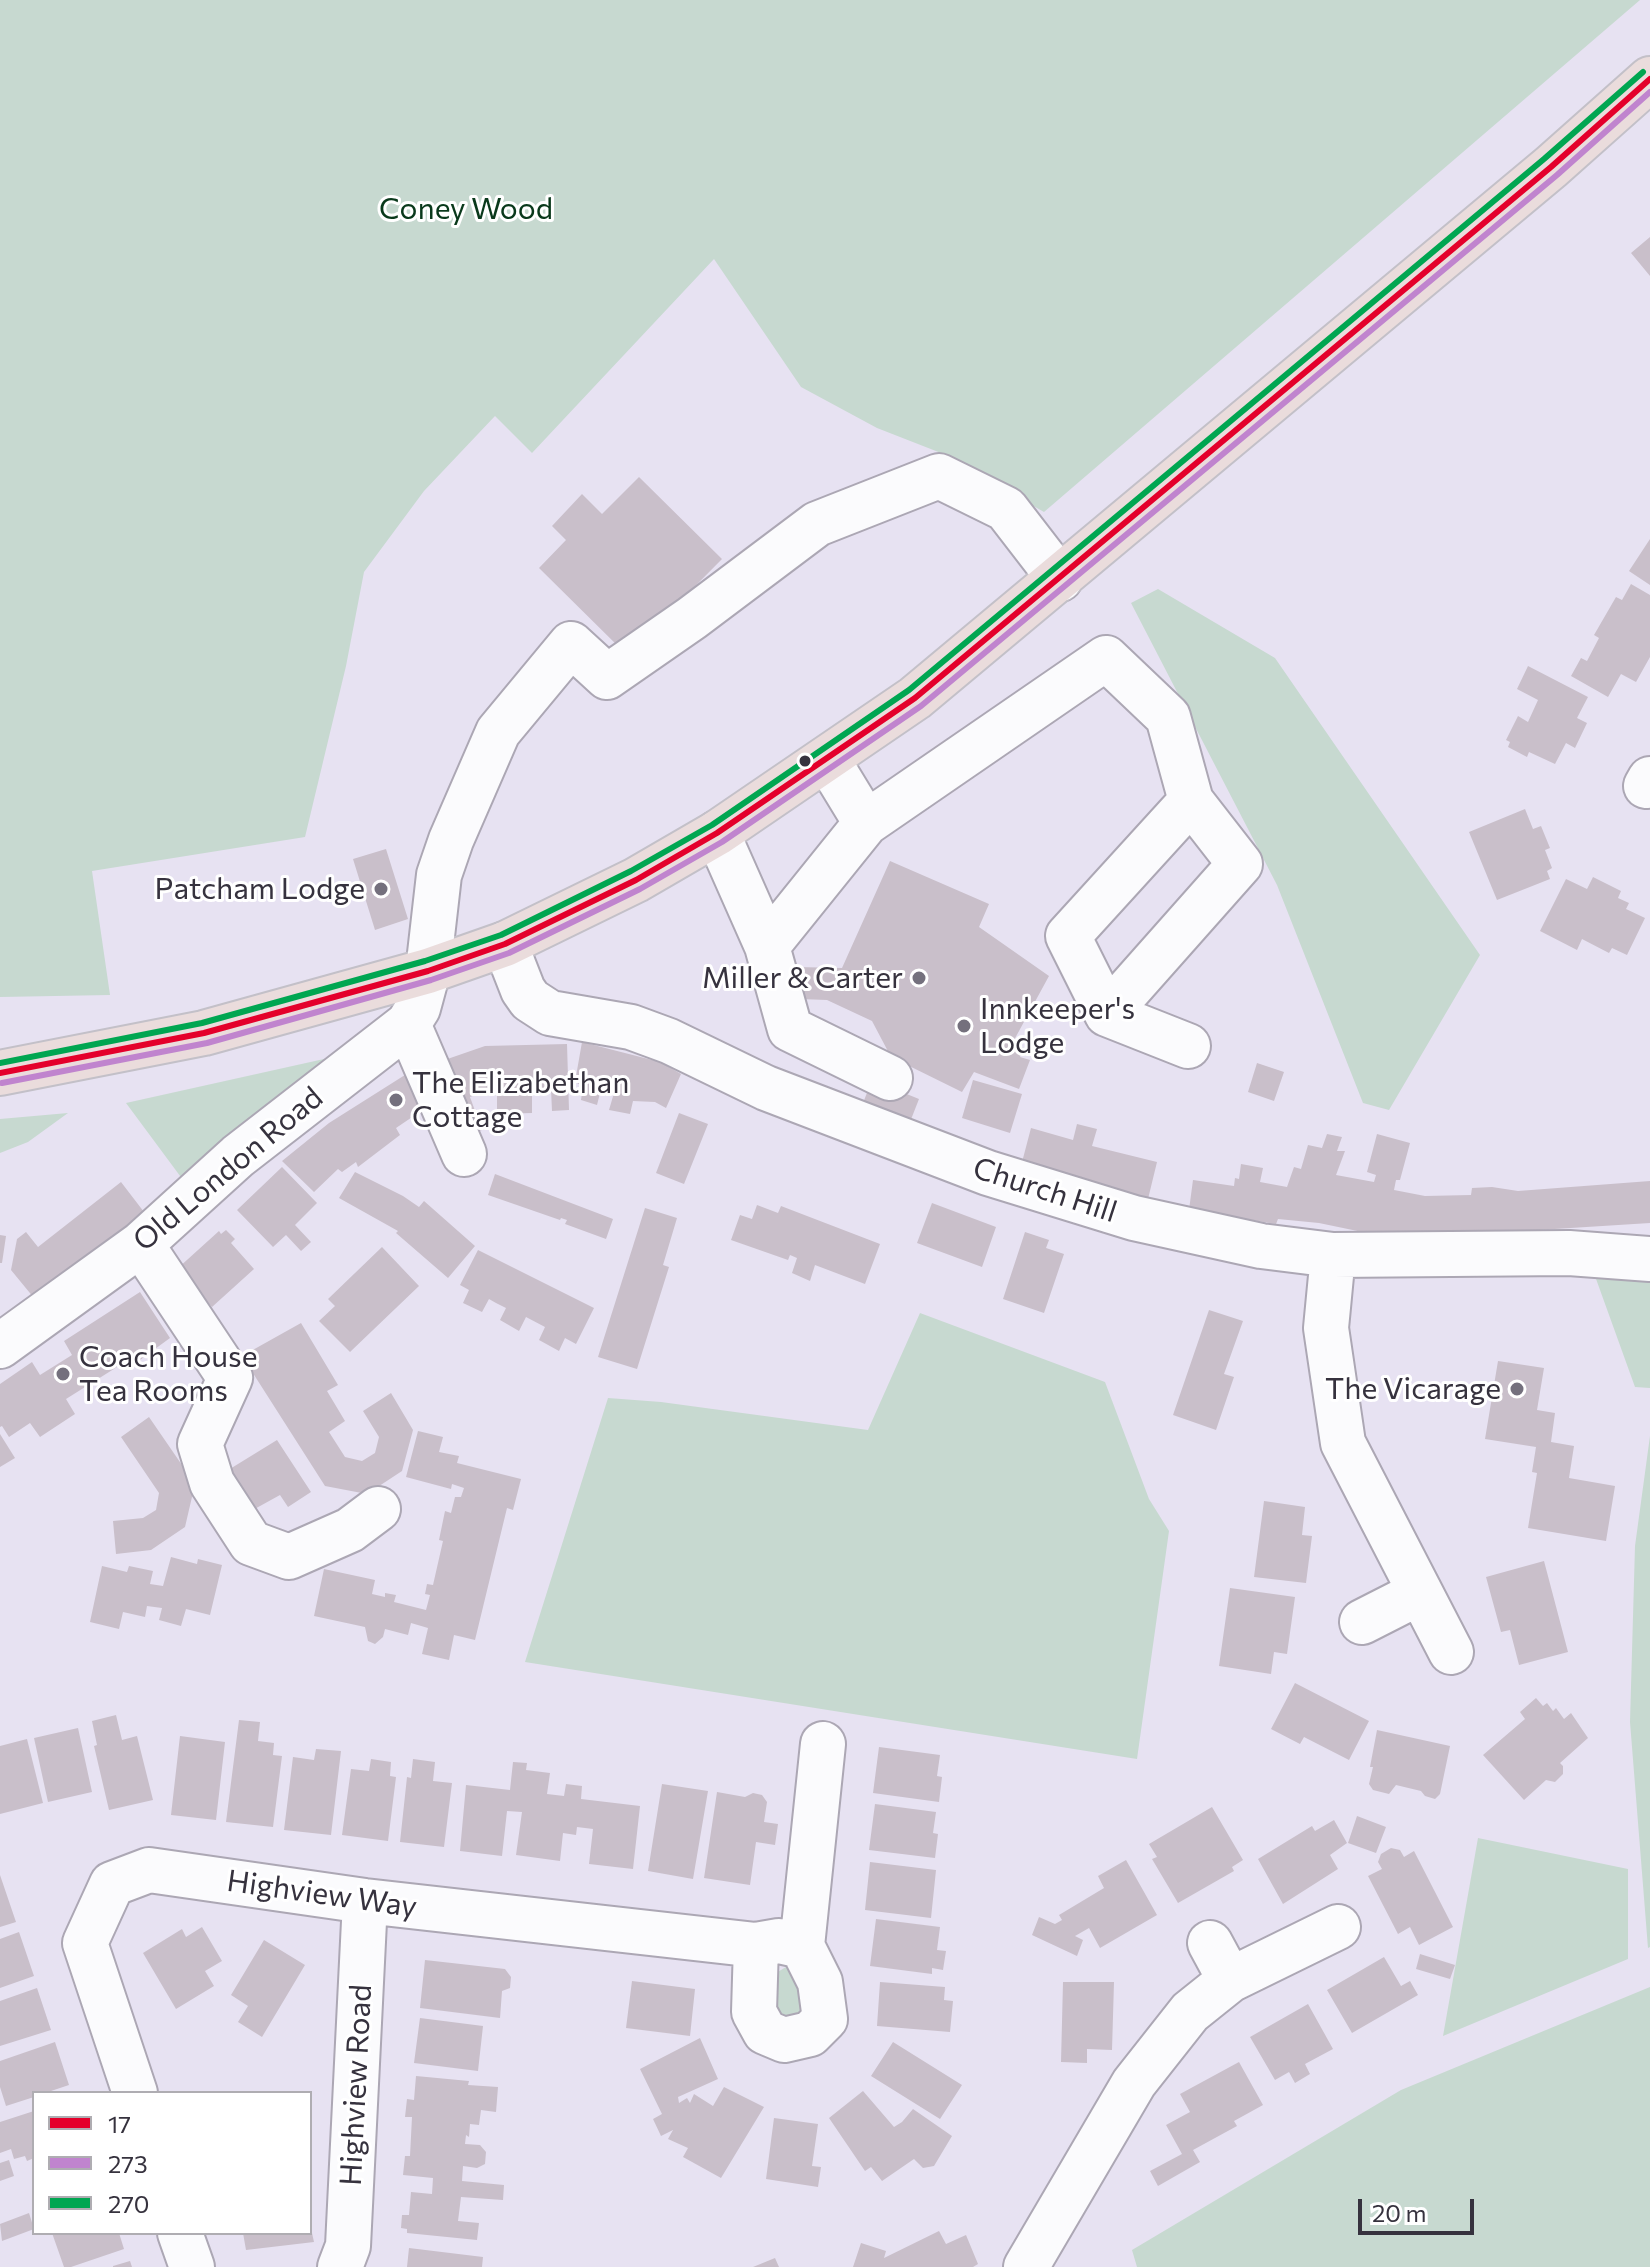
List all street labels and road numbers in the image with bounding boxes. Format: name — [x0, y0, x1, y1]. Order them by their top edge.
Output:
street label: Old London Road — [126, 1079, 330, 1259]
street label: Church Hill — [969, 1150, 1121, 1230]
street label: Highview Way — [225, 1863, 419, 1925]
street label: Highview Road — [333, 1983, 379, 2187]

